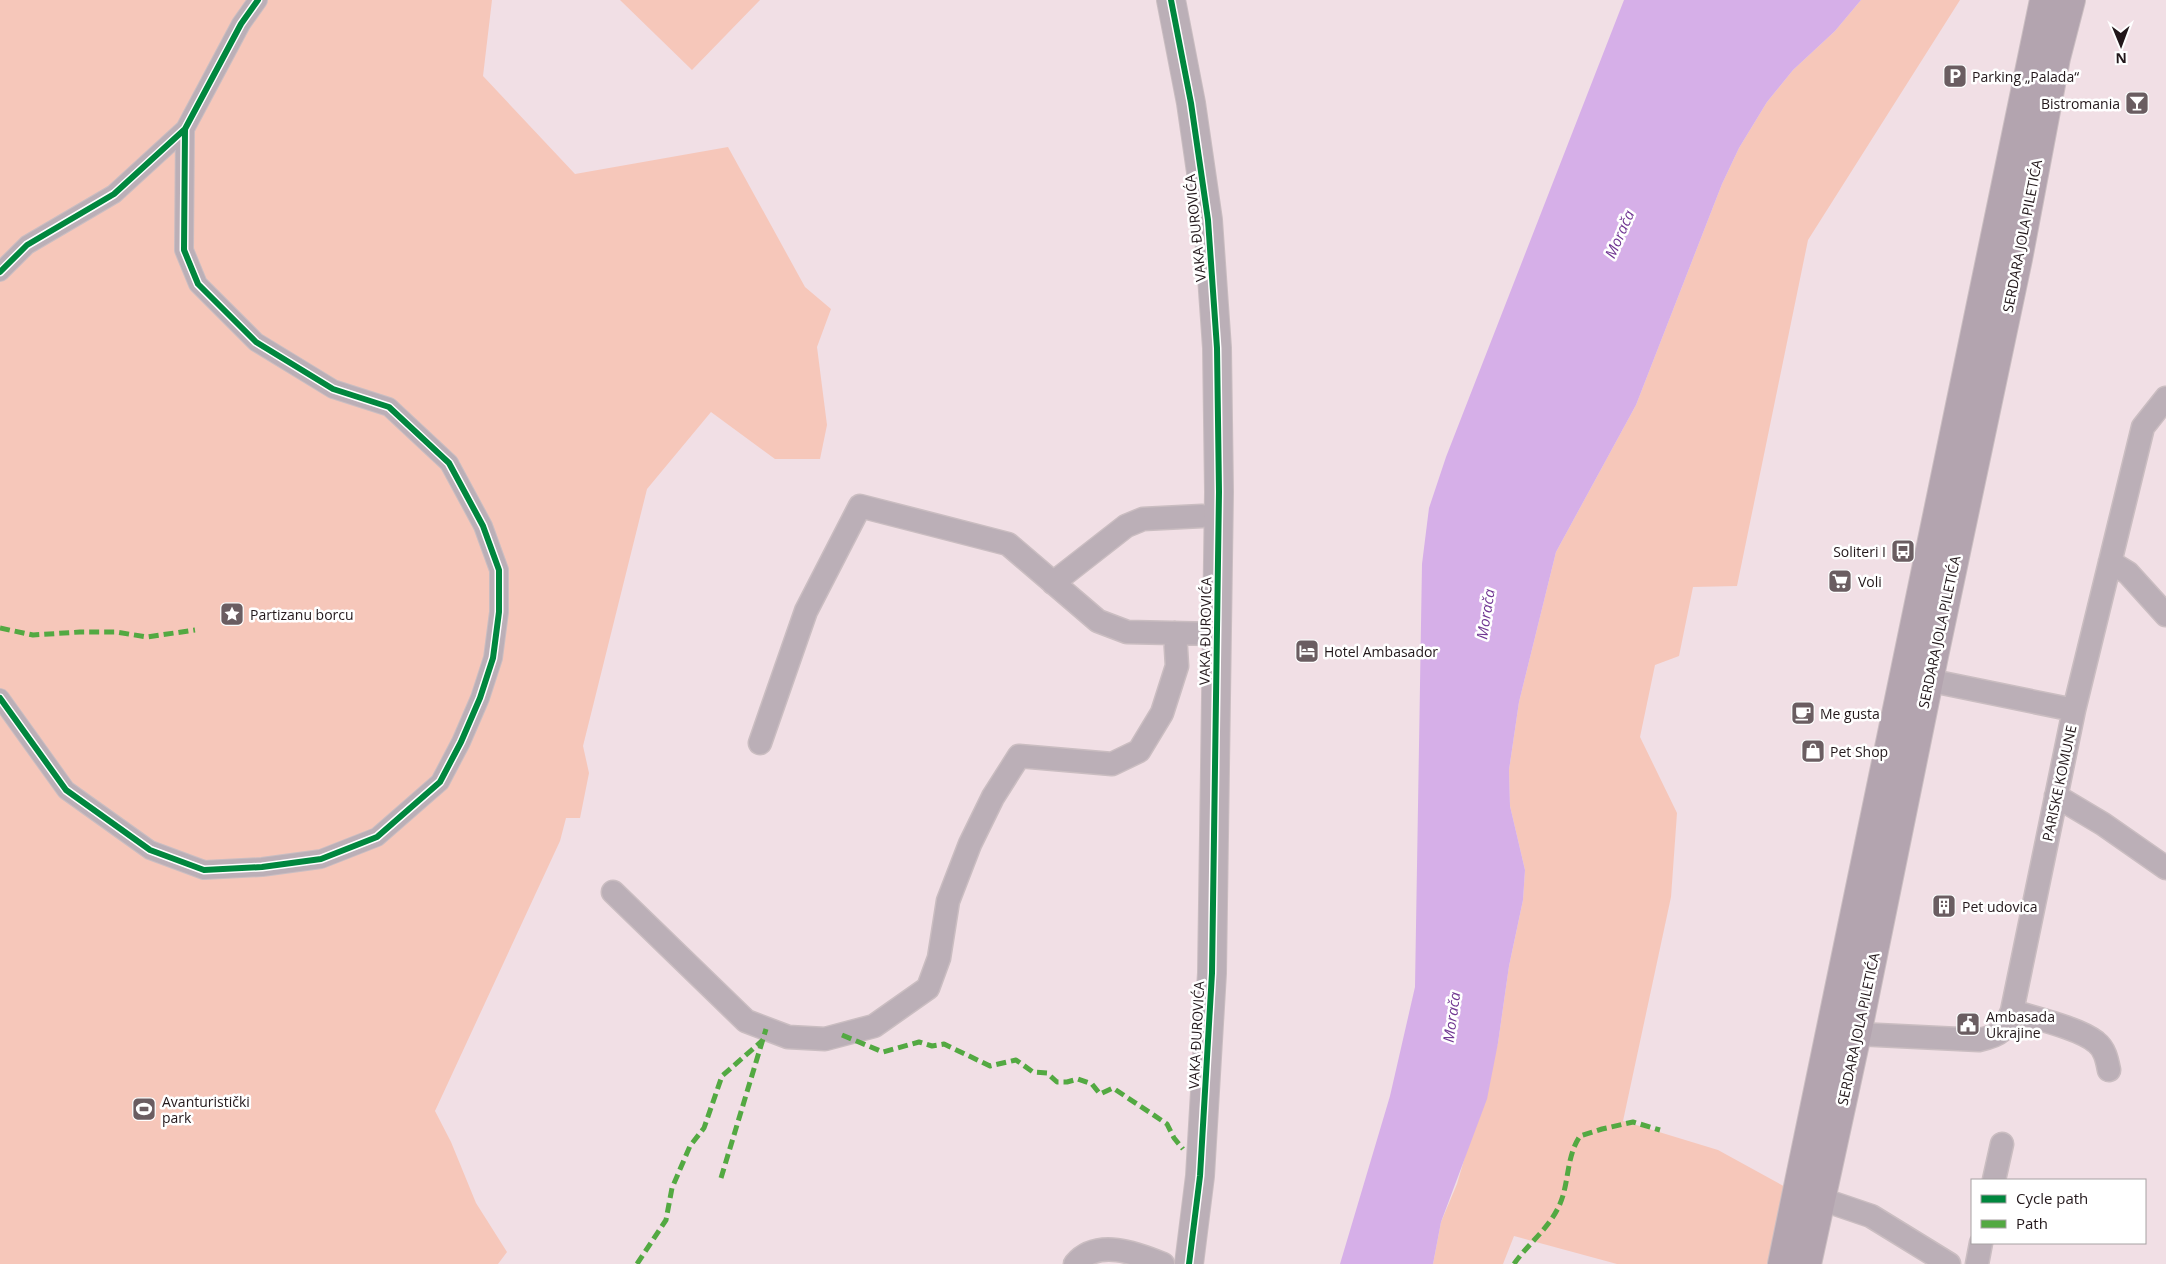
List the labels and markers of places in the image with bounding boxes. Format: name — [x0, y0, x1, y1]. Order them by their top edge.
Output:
parking icon: Parking „Palada“ — [1942, 63, 1968, 89]
place label: Parking „Palada“ — [1972, 67, 2079, 86]
bar icon: Bistromania — [2124, 90, 2150, 116]
place label: Bistromania — [2041, 94, 2120, 113]
bus stop icon: Soliteri I — [1890, 538, 1916, 564]
place label: Soliteri I — [1833, 542, 1886, 561]
supermarket icon: Voli — [1827, 568, 1853, 594]
place label: Voli — [1858, 572, 1882, 591]
place icon: Partizanu borcu — [219, 601, 245, 627]
place label: Partizanu borcu — [250, 605, 354, 624]
hotel icon: Hotel Ambasador — [1294, 638, 1320, 664]
place label: Hotel Ambasador — [1324, 642, 1438, 661]
cafe icon: Me gusta — [1790, 700, 1816, 726]
place label: Me gusta — [1820, 704, 1880, 723]
shop icon: Pet Shop — [1800, 738, 1826, 764]
place label: Pet Shop — [1830, 742, 1888, 761]
building icon: Pet udovica — [1931, 893, 1957, 919]
place label: Pet udovica — [1962, 897, 2038, 916]
place label: Ambasada Ukrajine — [1986, 1007, 2055, 1042]
public building icon: Ambasada Ukrajine — [1955, 1011, 1981, 1037]
place label: Avanturistički park — [162, 1092, 250, 1127]
sports icon: Avanturistički park — [131, 1096, 157, 1122]

